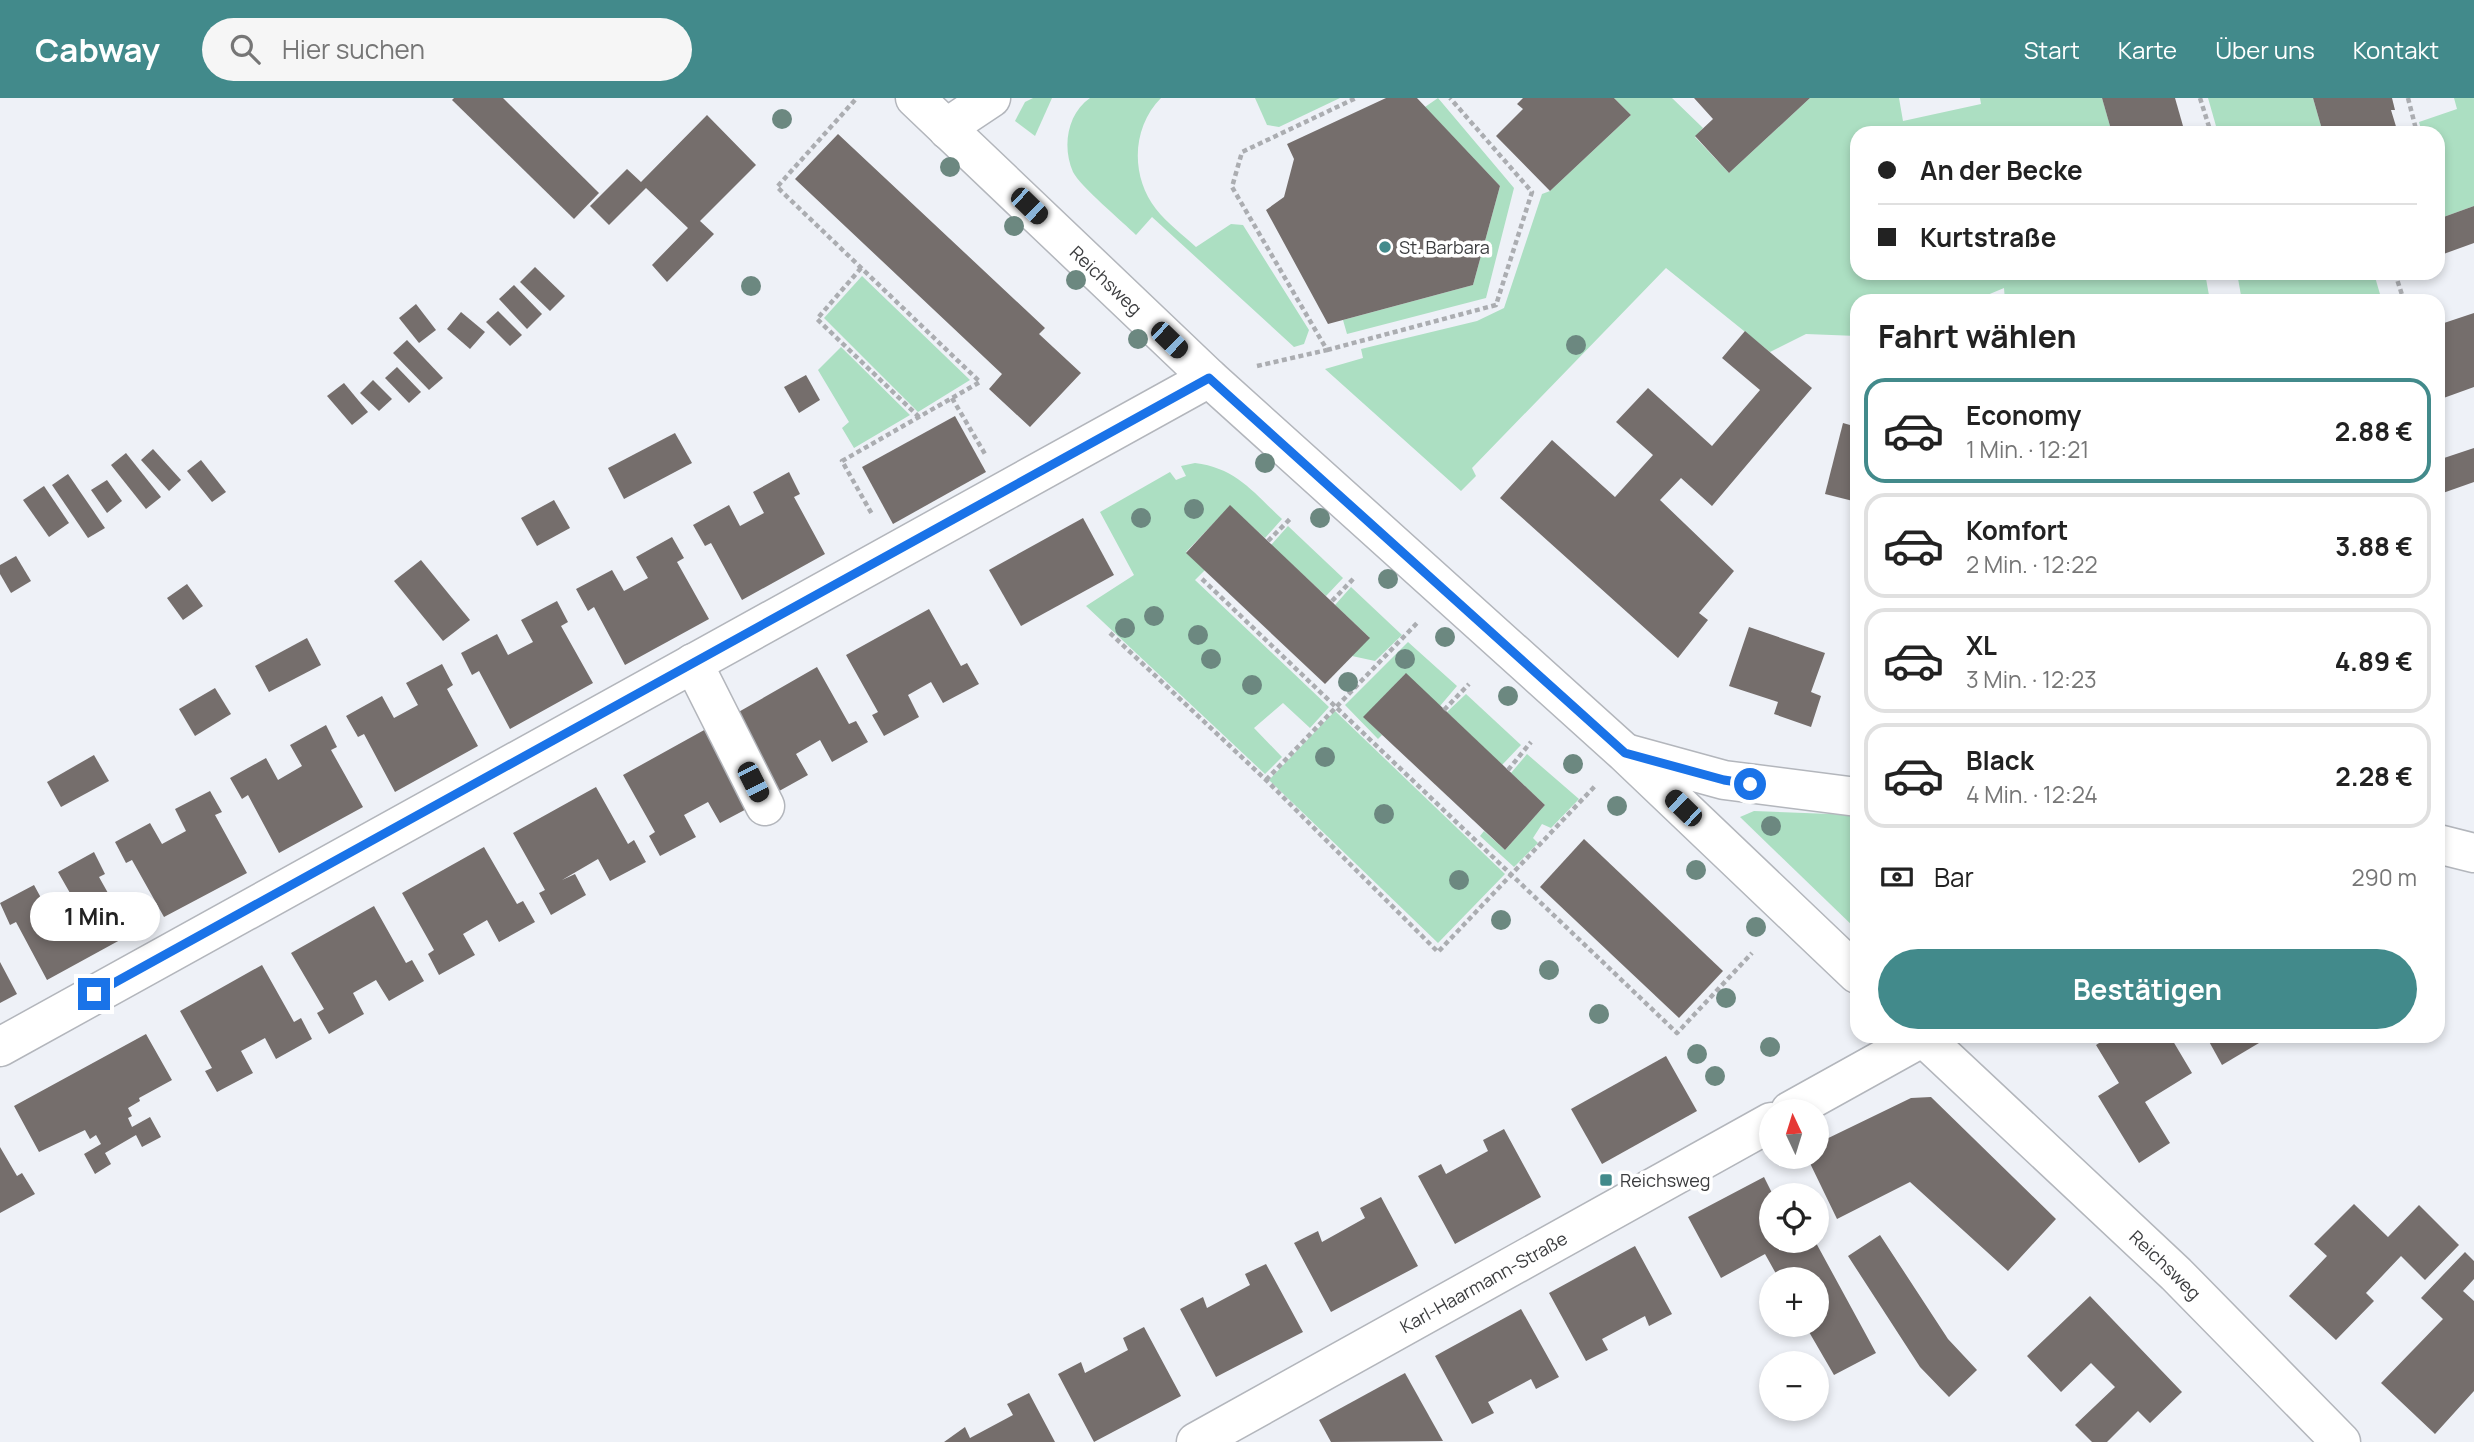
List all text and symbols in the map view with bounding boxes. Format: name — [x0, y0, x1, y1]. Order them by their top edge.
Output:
search box — [202, 18, 692, 81]
text: Cabway — [35, 27, 160, 72]
icon: search — [226, 30, 264, 68]
text: Hier suchen — [282, 31, 425, 67]
text: Start — [2024, 33, 2080, 66]
text: Karte — [2118, 33, 2177, 66]
text: Über uns — [2215, 33, 2315, 66]
text: Kontakt — [2353, 33, 2439, 66]
text: An der Becke — [1920, 152, 2083, 188]
car — [1007, 184, 1052, 228]
text: Kurtstraße — [1920, 219, 2056, 255]
place label: St. Barbara — [1399, 235, 1490, 259]
marker: St. Barbara — [1377, 239, 1393, 255]
street label: Reichsweg — [1065, 240, 1147, 320]
text: Fahrt wählen — [1878, 314, 2077, 358]
car — [1147, 318, 1192, 362]
text: Economy — [1966, 397, 2081, 433]
icon: car — [1882, 399, 1945, 462]
text: 2.88 € — [2335, 413, 2413, 449]
text: 1 Min. · 12:21 — [1966, 433, 2089, 465]
text: Komfort — [1966, 512, 2068, 548]
icon: car — [1882, 514, 1945, 577]
text: 3.88 € — [2335, 528, 2413, 564]
text: 2 Min. · 12:22 — [1966, 548, 2098, 580]
text: XL — [1966, 627, 1997, 663]
icon: car — [1882, 629, 1945, 692]
text: 4.89 € — [2335, 643, 2413, 679]
text: 3 Min. · 12:23 — [1966, 663, 2097, 695]
text: Black — [1966, 742, 2034, 778]
icon: car — [1882, 744, 1945, 807]
text: 2.28 € — [2335, 758, 2413, 794]
car — [735, 759, 772, 805]
route start — [1734, 768, 1766, 800]
text: 4 Min. · 12:24 — [1966, 778, 2098, 810]
car — [1661, 786, 1706, 830]
icon: cash — [1878, 858, 1916, 896]
text: Bar — [1934, 859, 1974, 895]
text: 290 m — [2351, 861, 2417, 893]
callout: 1 Min. — [29, 892, 159, 942]
text: 1 Min. — [64, 900, 126, 932]
button: Bestätigen — [1878, 949, 2417, 1029]
route end — [78, 978, 110, 1010]
north arrow — [1759, 1099, 1829, 1169]
map controls — [1759, 1099, 1829, 1421]
place label: Reichsweg — [1620, 1168, 1710, 1192]
marker: Reichsweg — [1598, 1172, 1614, 1188]
button: locate — [1759, 1183, 1829, 1253]
street label: Reichsweg — [2124, 1225, 2206, 1305]
street label: Karl-Haarmann-Straße — [1396, 1226, 1571, 1338]
button: + — [1759, 1267, 1829, 1337]
button: − — [1759, 1351, 1829, 1421]

